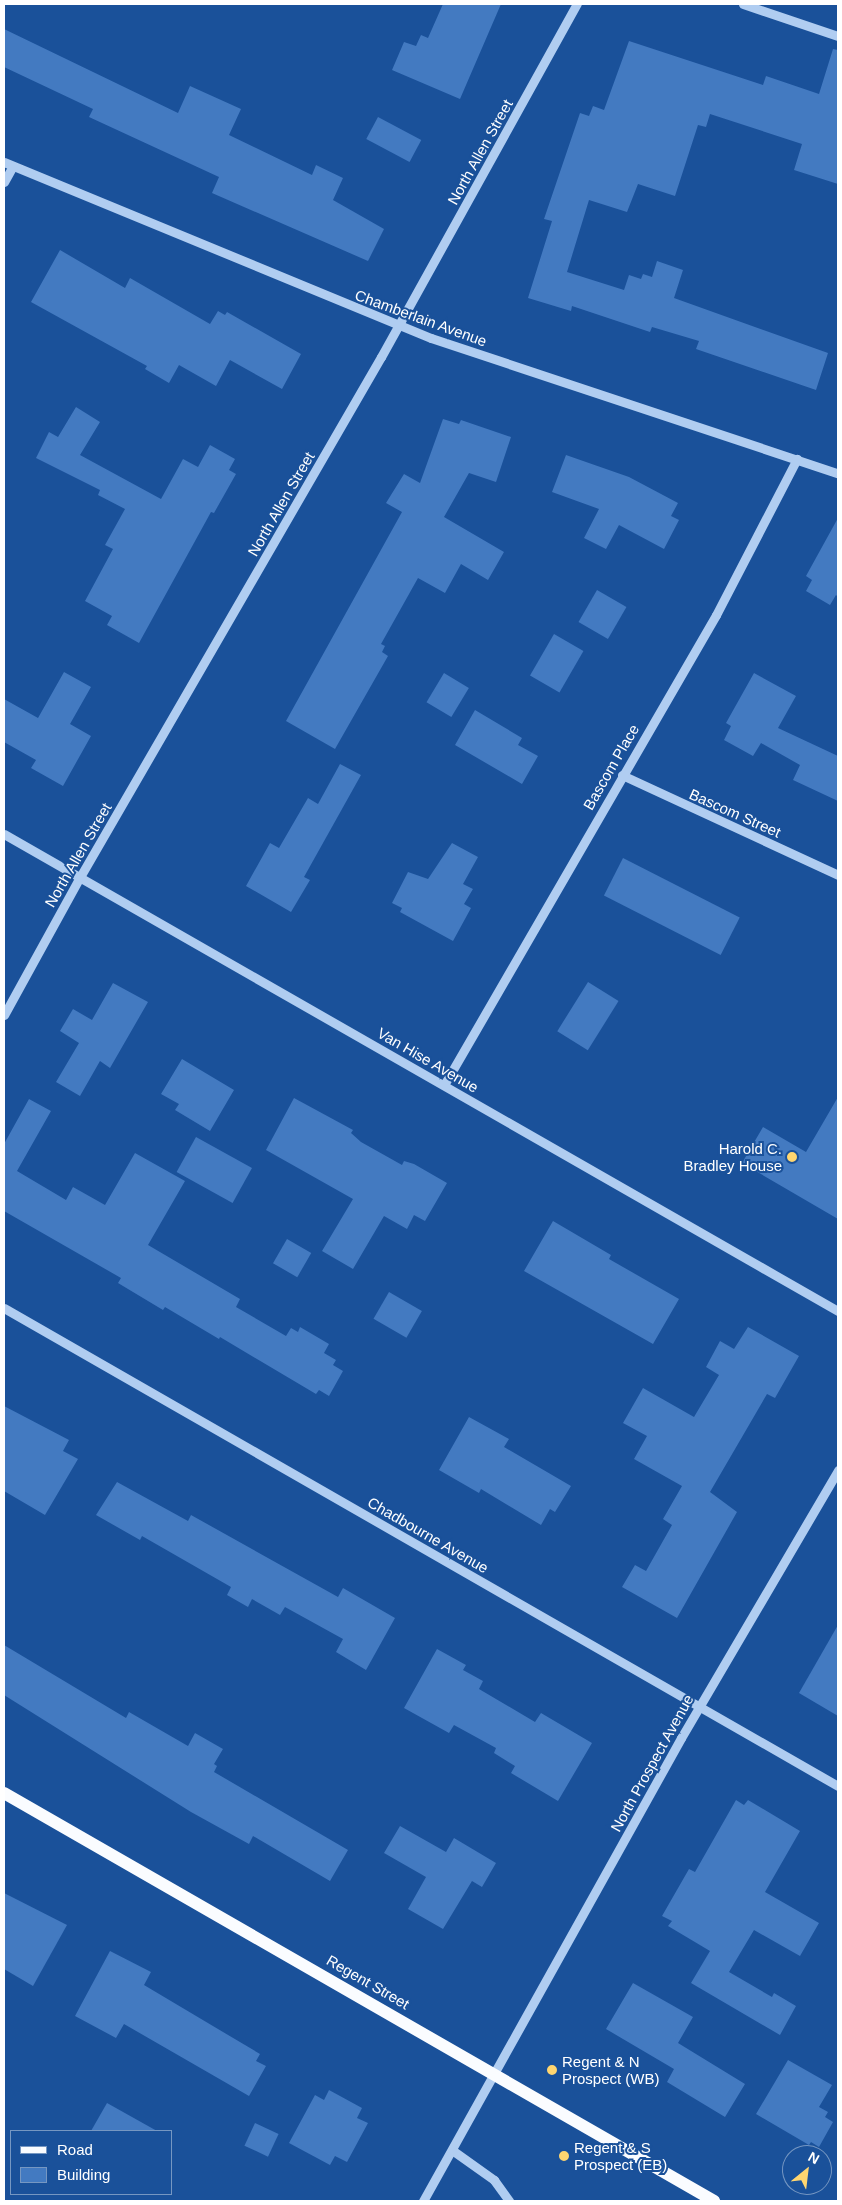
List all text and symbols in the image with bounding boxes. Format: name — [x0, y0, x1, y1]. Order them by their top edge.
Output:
street label: North Allen Street — [443, 96, 517, 208]
street label: Chamberlain Avenue — [352, 286, 490, 350]
street label: North Allen Street — [244, 448, 318, 560]
street label: Bascom Place — [579, 721, 643, 813]
street label: Bascom Street — [686, 785, 784, 841]
street label: North Allen Street — [41, 799, 115, 911]
street label: Van Hise Avenue — [374, 1024, 482, 1096]
place label: Harold C. Bradley House — [684, 1139, 782, 1174]
marker: Harold C. Bradley House — [786, 1151, 798, 1163]
street label: Chadbourne Avenue — [364, 1493, 492, 1577]
street label: North Prospect Avenue — [607, 1691, 697, 1835]
street label: Regent Street — [323, 1951, 413, 2013]
place label: Regent & N Prospect (WB) — [562, 2052, 660, 2087]
marker: Regent & N Prospect (WB) — [546, 2064, 558, 2076]
legend — [10, 2130, 172, 2195]
place label: Regent & S Prospect (EB) — [574, 2138, 667, 2173]
text: Road — [57, 2141, 93, 2158]
north arrow — [782, 2145, 832, 2195]
text: N — [805, 2148, 822, 2167]
marker: Regent & S Prospect (EB) — [558, 2150, 570, 2162]
text: Building — [57, 2166, 110, 2183]

